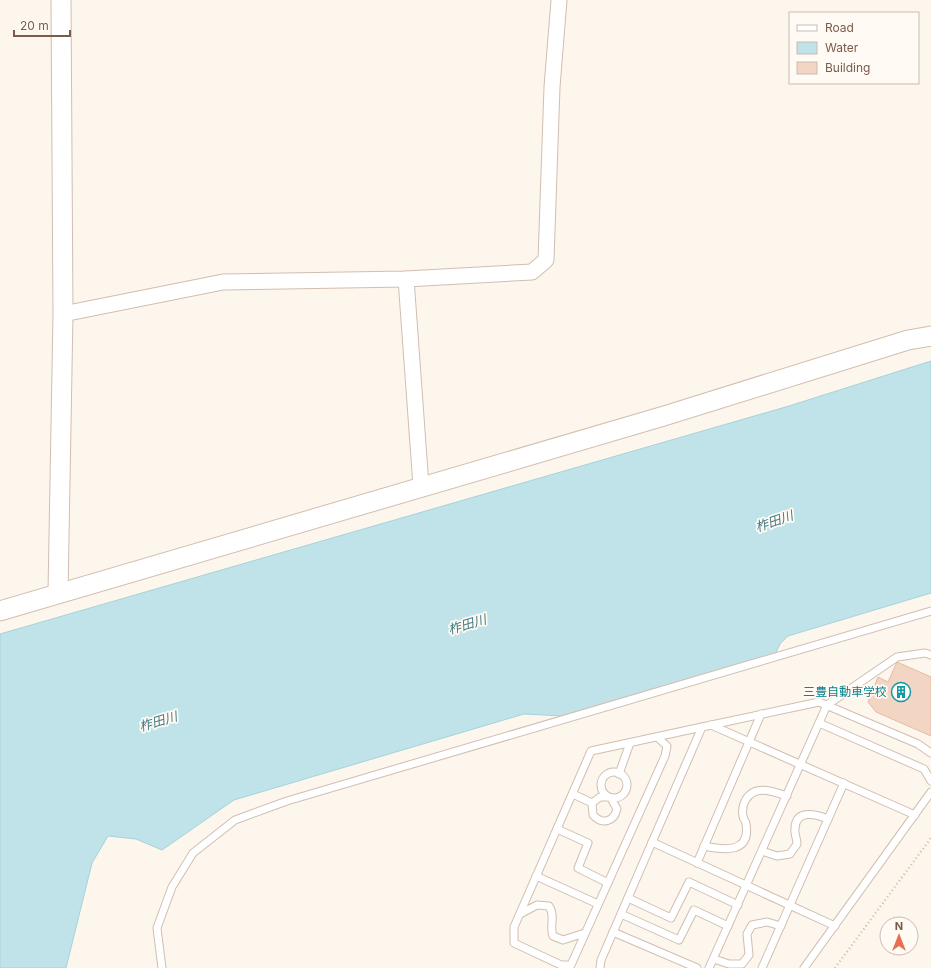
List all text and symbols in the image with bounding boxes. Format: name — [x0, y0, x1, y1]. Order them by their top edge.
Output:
scale bar — [14, 12, 70, 38]
legend — [789, 12, 919, 84]
text: 20 m — [20, 18, 49, 33]
text: Road — [825, 20, 854, 35]
text: Water — [825, 40, 859, 55]
text: Building — [825, 60, 870, 75]
water label: 柞田川 — [753, 506, 797, 535]
water label: 柞田川 — [446, 610, 490, 637]
building icon: 三豊自動車学校 — [890, 681, 912, 703]
place label: 三豊自動車学校 — [803, 684, 887, 699]
water label: 柞田川 — [137, 707, 181, 734]
north arrow — [879, 916, 919, 956]
text: N — [895, 919, 903, 933]

